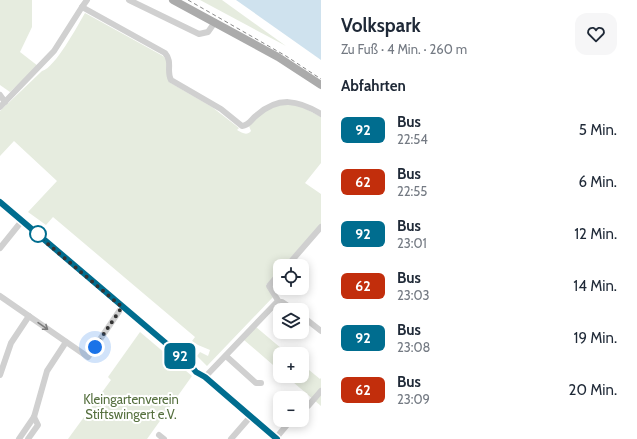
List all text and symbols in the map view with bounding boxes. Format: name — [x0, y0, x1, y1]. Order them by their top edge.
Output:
button: heart — [575, 13, 617, 55]
text: Volkspark — [341, 14, 421, 37]
text: Zu Fuß · 4 Min. · 260 m — [341, 41, 467, 57]
text: Abfahrten — [341, 77, 406, 95]
text: Bus — [397, 113, 421, 131]
text: 92 — [355, 121, 371, 139]
text: 5 Min. — [579, 121, 617, 139]
text: 22:54 — [397, 131, 428, 147]
text: Bus — [397, 165, 421, 183]
text: 62 — [355, 173, 371, 191]
text: 6 Min. — [578, 173, 617, 191]
text: 22:55 — [397, 183, 427, 199]
text: Bus — [397, 217, 421, 235]
unlabelled marker — [29, 225, 47, 243]
text: 92 — [355, 225, 371, 243]
text: 12 Min. — [574, 225, 617, 243]
text: 23:01 — [397, 235, 427, 251]
map controls — [273, 259, 309, 427]
button: locate — [273, 259, 309, 295]
text: Bus — [397, 269, 421, 287]
text: 62 — [355, 277, 371, 295]
text: 14 Min. — [573, 277, 617, 295]
text: 23:03 — [397, 287, 430, 303]
button: layers — [273, 303, 309, 339]
text: Bus — [397, 321, 421, 339]
one-way arrow — [38, 322, 49, 330]
text: 92 — [355, 329, 371, 347]
text: 19 Min. — [574, 329, 617, 347]
your location — [85, 337, 105, 357]
text: 23:08 — [397, 339, 431, 355]
line badge: 92 — [162, 343, 198, 369]
text: 92 — [172, 347, 188, 365]
button: + — [273, 347, 309, 383]
text: Bus — [397, 373, 421, 391]
text: 62 — [355, 381, 371, 399]
text: 20 Min. — [569, 381, 617, 399]
park label: Kleingartenverein Stiftswingert e.V. — [83, 391, 179, 422]
button: − — [273, 391, 309, 427]
text: 23:09 — [397, 391, 430, 407]

